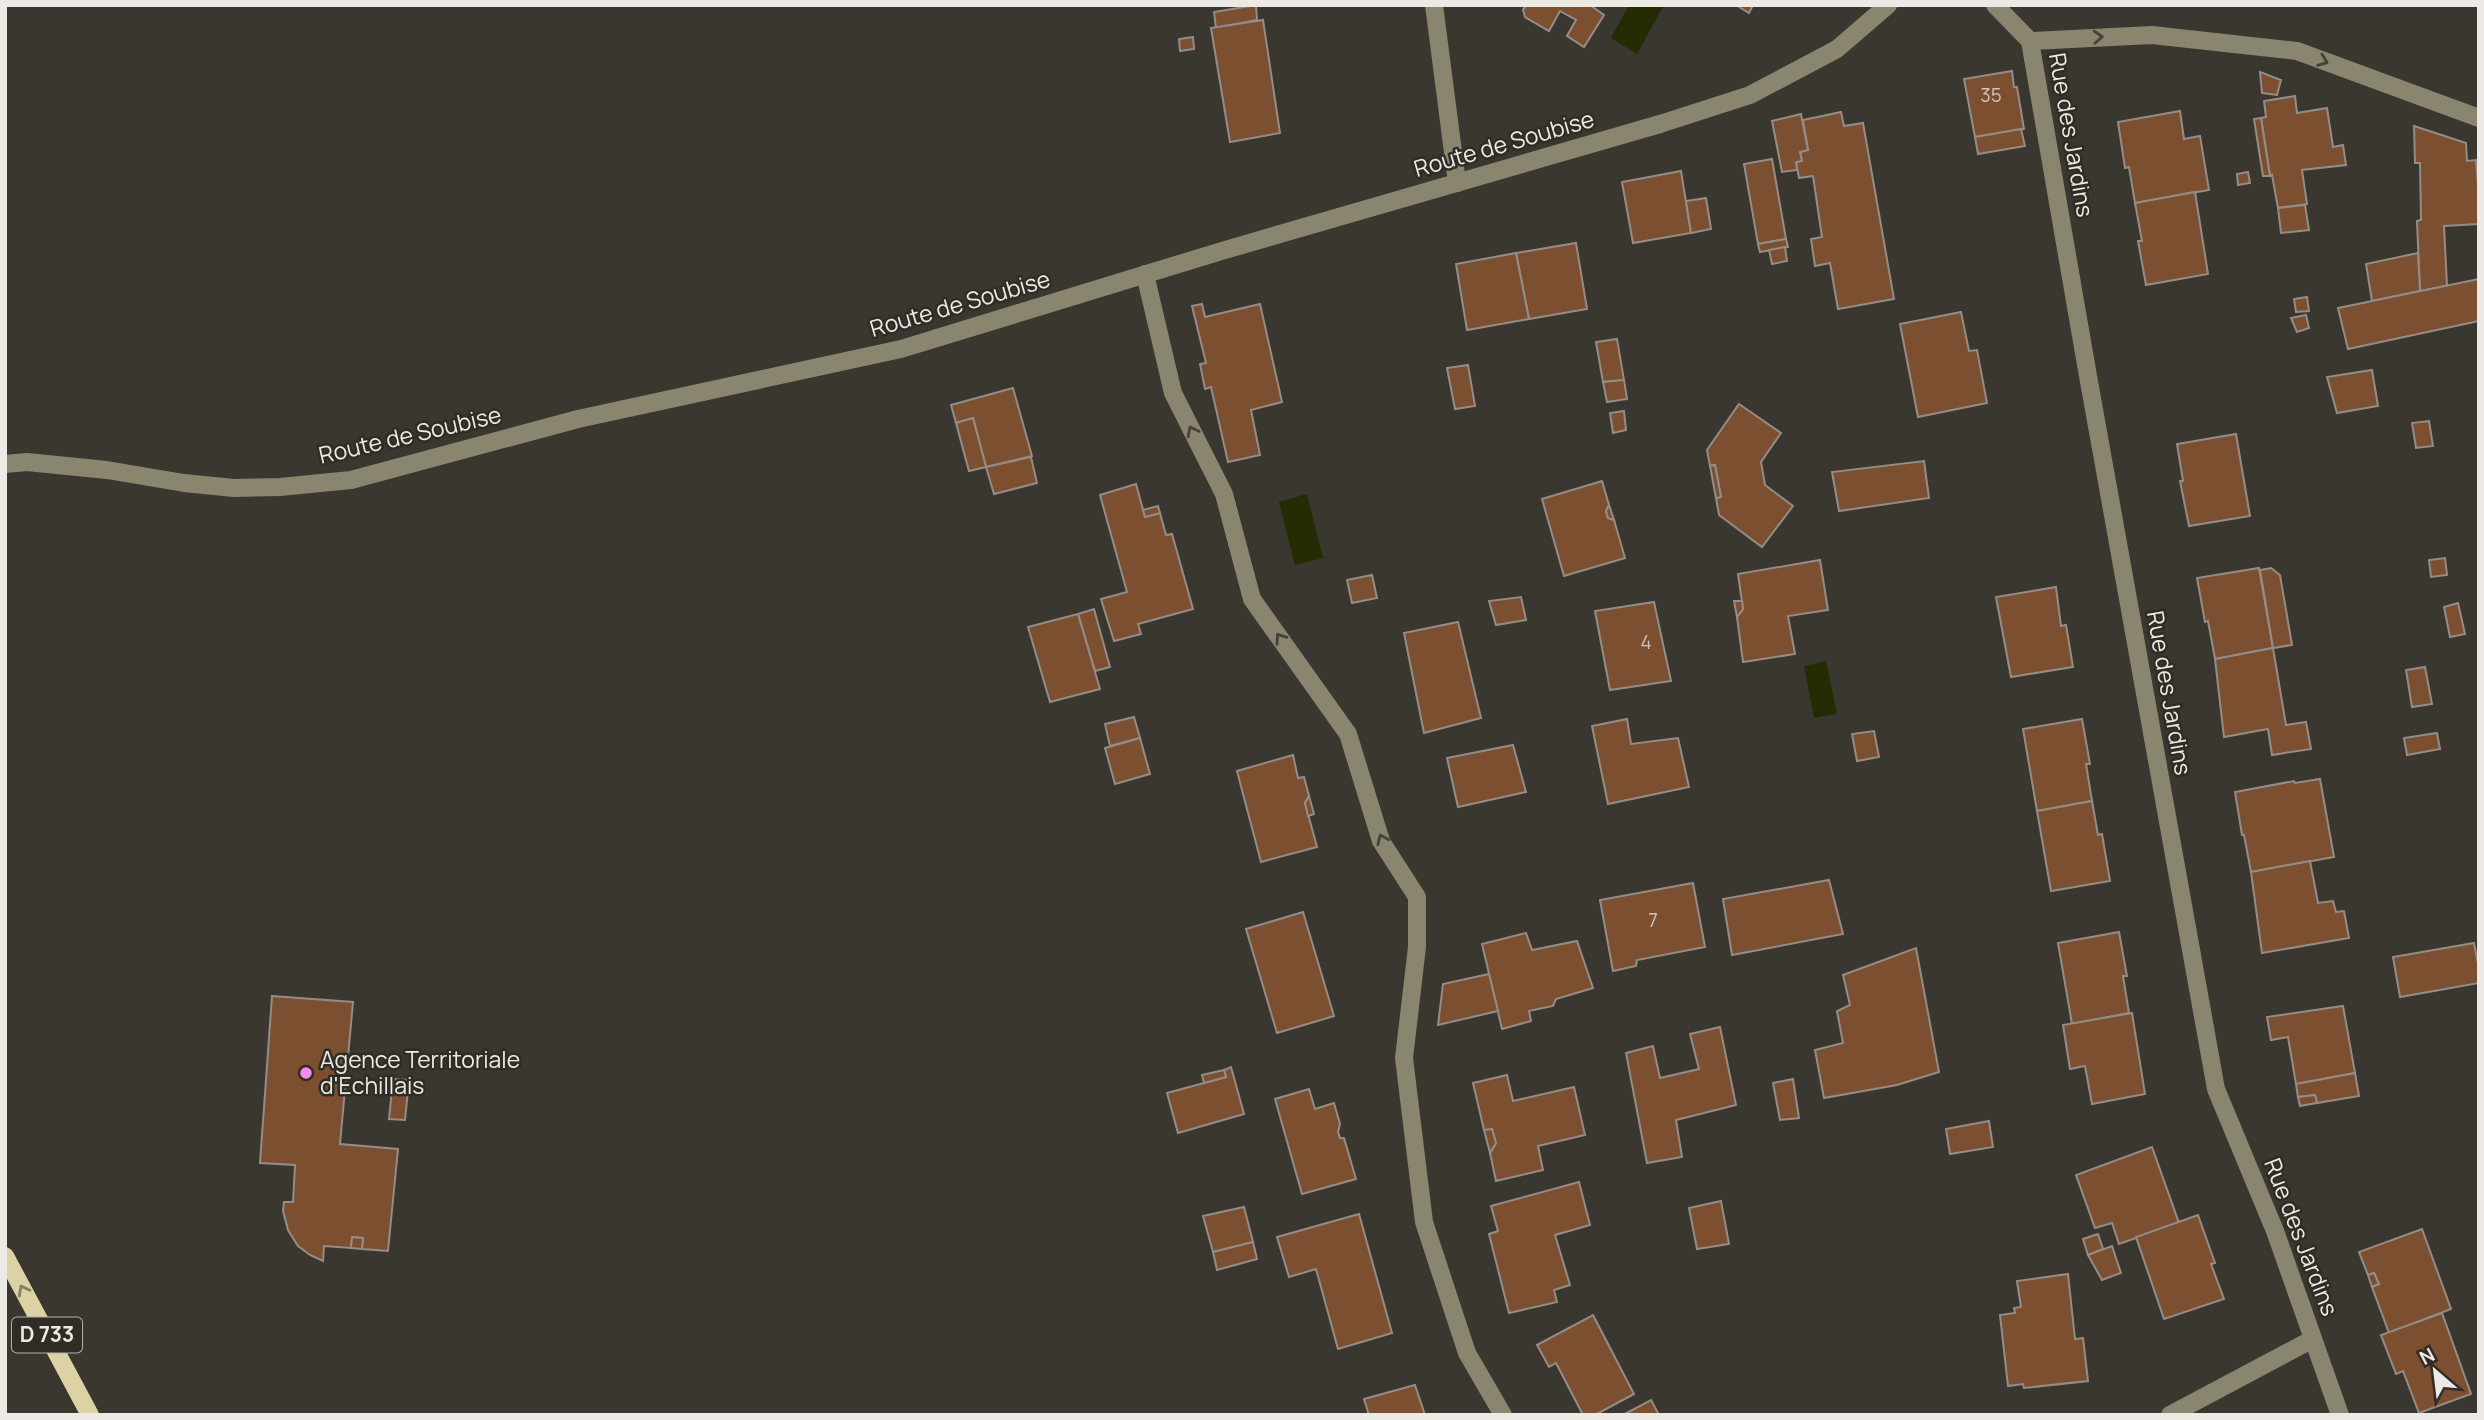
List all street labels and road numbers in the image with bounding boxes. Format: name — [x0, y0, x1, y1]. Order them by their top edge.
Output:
street label: Rue des Jardins — [2042, 50, 2102, 219]
street label: Route de Soubise — [1410, 102, 1598, 184]
street label: Route de Soubise — [866, 262, 1054, 344]
street label: Route de Soubise — [315, 397, 504, 471]
street label: Rue des Jardins — [2140, 608, 2200, 777]
street label: Rue des Jardins — [2257, 1153, 2347, 1320]
road number: D 733 — [12, 1318, 82, 1352]

